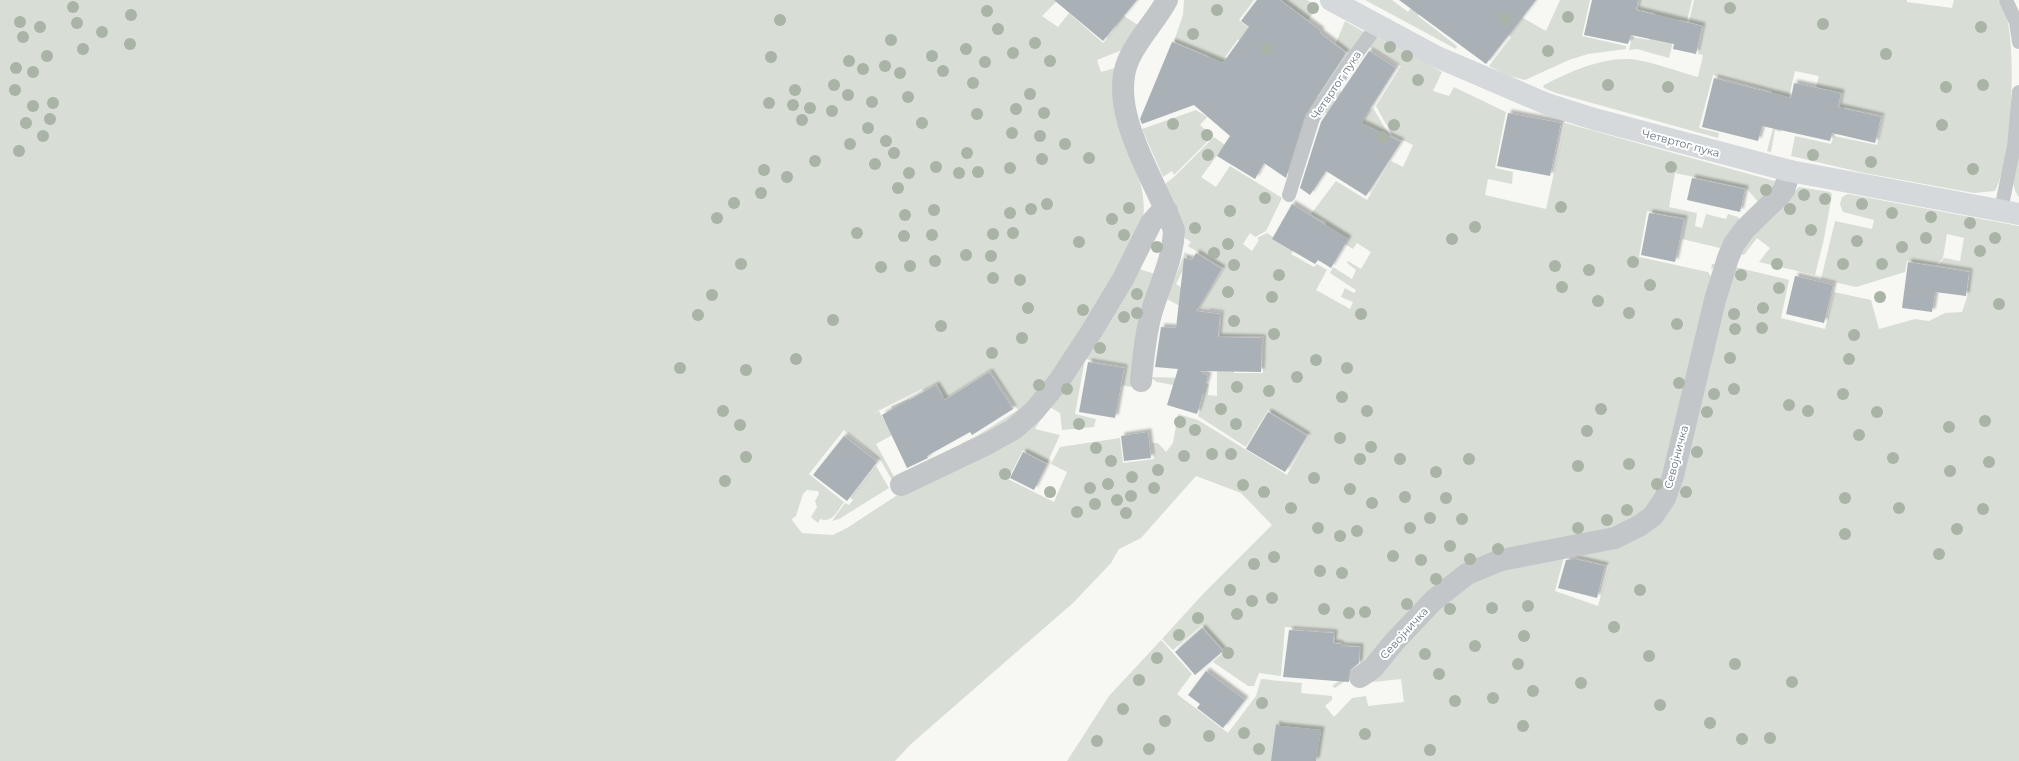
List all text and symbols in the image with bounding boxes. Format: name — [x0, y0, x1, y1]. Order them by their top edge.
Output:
street label: Четвртог пука — [1308, 48, 1364, 122]
street label: Четвртог пука — [1641, 126, 1721, 160]
street label: Севојничка — [1661, 424, 1691, 490]
street label: Севојничка — [1377, 604, 1431, 662]

